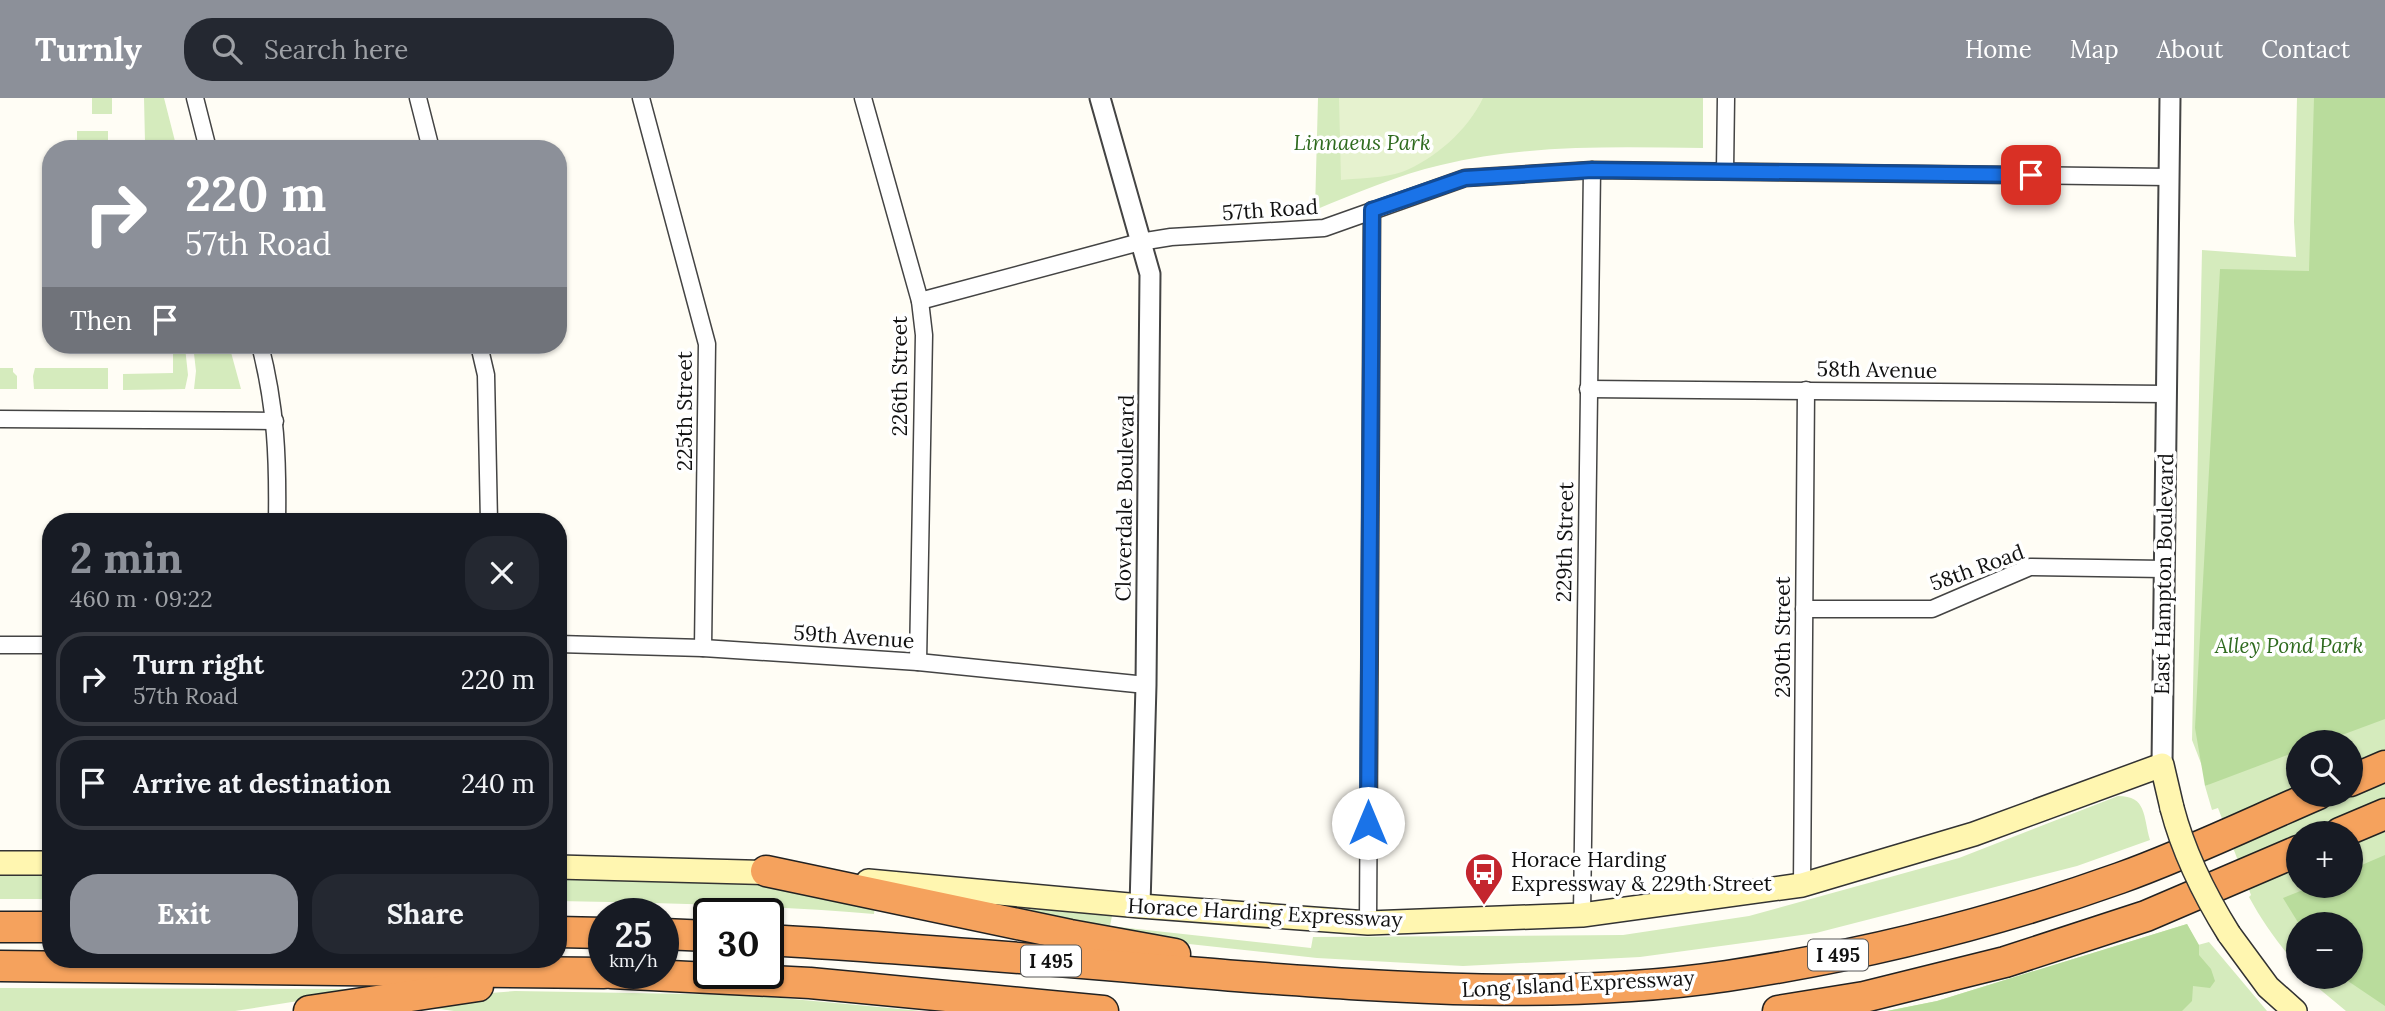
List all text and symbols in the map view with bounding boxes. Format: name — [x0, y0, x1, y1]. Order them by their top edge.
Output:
search box — [184, 18, 674, 81]
text: Turnly — [35, 28, 142, 70]
icon: search — [208, 30, 246, 68]
text: Search here — [264, 33, 408, 66]
text: Home — [1965, 34, 2032, 65]
text: Map — [2070, 34, 2119, 65]
text: About — [2157, 34, 2223, 65]
text: Contact — [2261, 34, 2350, 65]
park label: Linnaeus Park — [1293, 129, 1431, 156]
pin — [2001, 145, 2061, 205]
icon: arrive — [2012, 156, 2050, 194]
text: 220 m — [185, 162, 326, 224]
icon: right — [70, 168, 161, 259]
street label: 57th Road — [1221, 193, 1319, 226]
text: 57th Road — [185, 223, 331, 264]
icon: arrive — [146, 301, 184, 339]
text: Then — [70, 304, 132, 337]
street label: 226th Street — [886, 315, 913, 436]
street label: 225th Street — [671, 350, 698, 471]
street label: 58th Avenue — [1816, 355, 1938, 384]
street label: Cloverdale Boulevard — [1109, 394, 1140, 602]
street label: East Hampton Boulevard — [2148, 453, 2179, 695]
street label: 229th Street — [1550, 481, 1579, 602]
text: 2 min — [70, 531, 183, 585]
button: close — [465, 536, 539, 610]
street label: 58th Road — [1926, 538, 2028, 597]
street label: 230th Street — [1769, 575, 1796, 698]
text: 460 m · 09:22 — [70, 584, 213, 613]
street label: 59th Avenue — [793, 619, 915, 654]
park label: Alley Pond Park — [2214, 632, 2363, 659]
text: Turn right — [133, 648, 264, 681]
icon: right — [74, 660, 112, 698]
text: 220 m — [461, 663, 535, 696]
text: 57th Road — [133, 681, 238, 710]
map controls — [2286, 730, 2363, 989]
button: search — [2286, 730, 2363, 807]
icon: arrive — [74, 764, 112, 802]
text: Arrive at destination — [133, 767, 391, 800]
text: 240 m — [461, 767, 535, 800]
position arrow — [1331, 786, 1405, 860]
button: + — [2286, 821, 2363, 898]
place label: Horace Harding Expressway & 229th Street — [1511, 846, 1773, 897]
bus stop icon: Horace Harding Expressway & 229th Street — [1463, 851, 1505, 906]
button: Exit — [70, 874, 298, 954]
button: Share — [312, 874, 539, 954]
street label: Horace Harding Expressway — [1127, 892, 1403, 933]
speed limit sign: 30 — [693, 898, 784, 989]
text: 25 — [615, 912, 652, 957]
button: − — [2286, 912, 2363, 989]
road number: I 495 — [1808, 940, 1868, 970]
road number: I 495 — [1021, 946, 1081, 976]
text: km/h — [609, 949, 658, 972]
street label: Long Island Expressway — [1461, 964, 1695, 1003]

